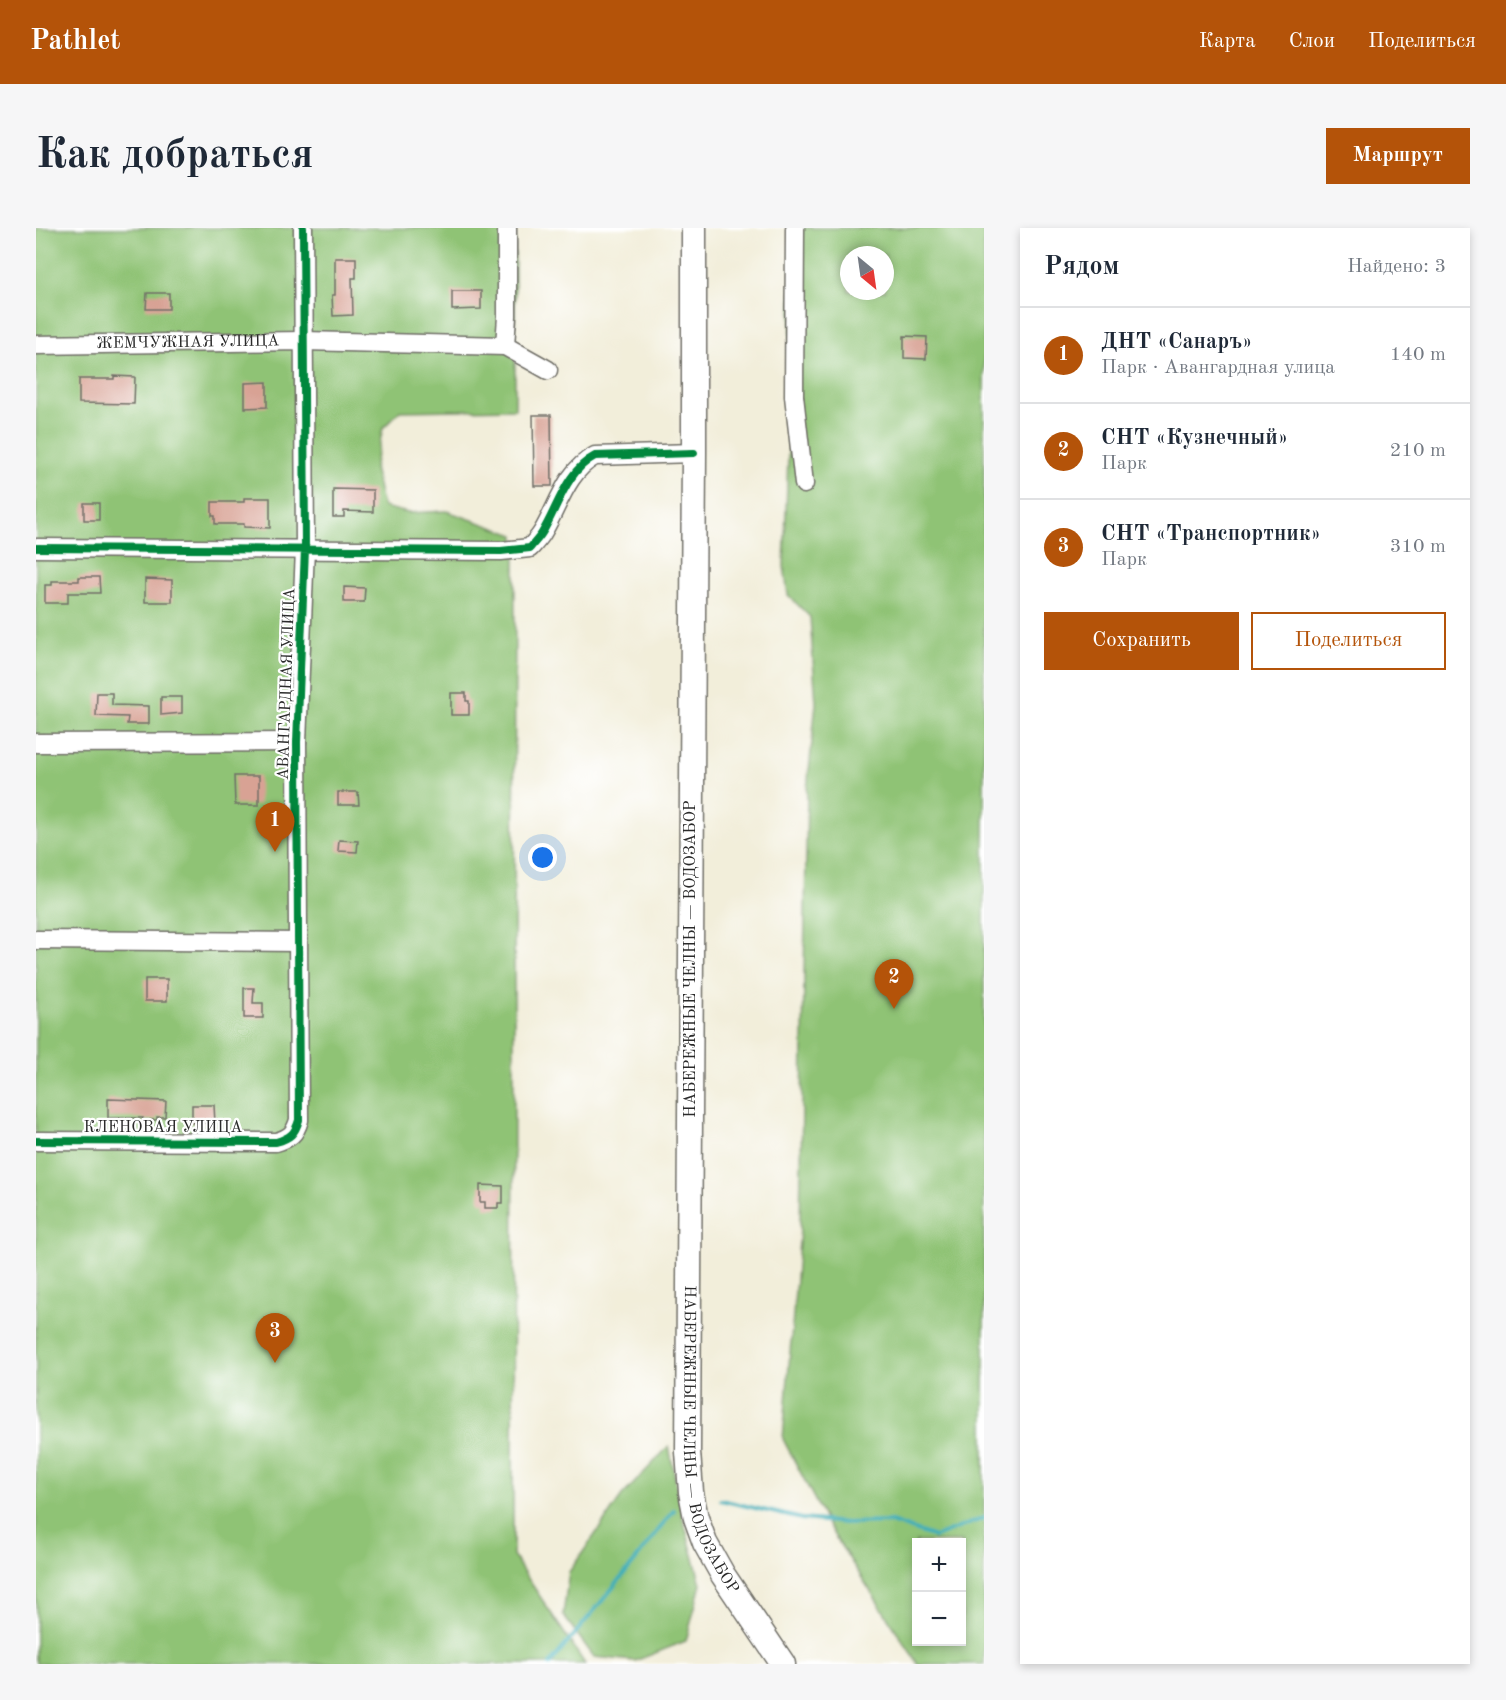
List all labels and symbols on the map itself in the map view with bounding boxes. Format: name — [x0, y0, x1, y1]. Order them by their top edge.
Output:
north arrow — [840, 246, 894, 300]
street label: ЖЕМЧУЖНАЯ УЛИЦА — [96, 333, 280, 352]
street label: АВАНГАРДНАЯ УЛИЦА — [276, 588, 298, 780]
street label: НАБЕРЕЖНЫЕ ЧЕЛНЫ — ВОДОЗАБОР — [683, 800, 699, 1118]
pin: 1 — [256, 802, 294, 852]
your location — [528, 843, 557, 872]
pin: 2 — [874, 960, 914, 1009]
street label: КЛЕНОВАЯ УЛИЦА — [84, 1120, 242, 1136]
street label: НАБЕРЕЖНЫЕ ЧЕЛНЫ — ВОДОЗАБОР — [680, 1285, 741, 1597]
pin: 3 — [256, 1314, 294, 1363]

